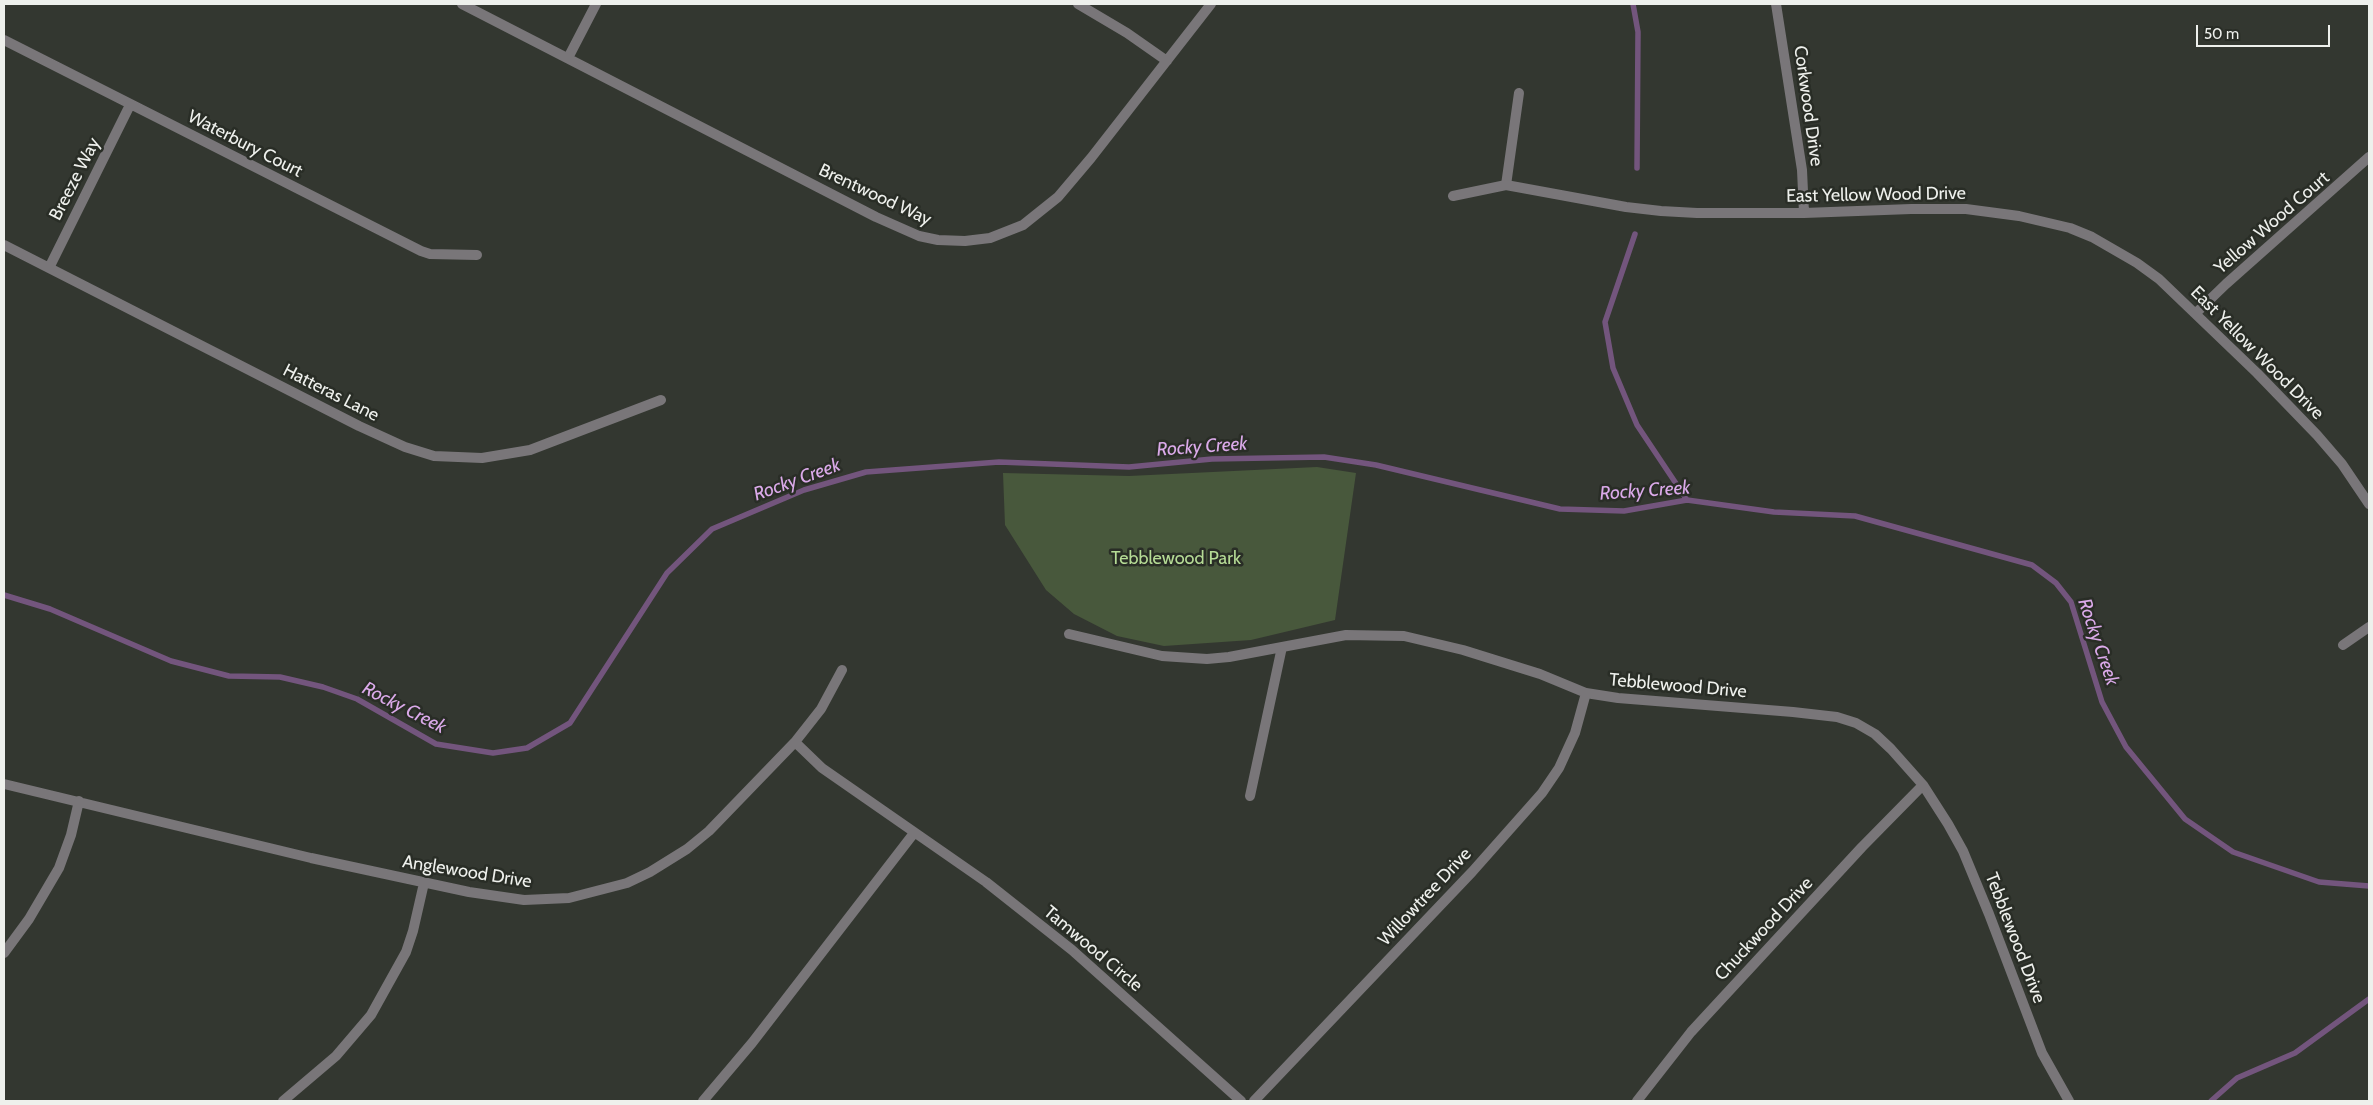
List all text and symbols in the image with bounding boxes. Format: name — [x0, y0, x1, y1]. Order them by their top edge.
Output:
scale bar — [2198, 15, 2332, 47]
text: 50 m — [2204, 25, 2239, 43]
street label: Corkwood Drive — [1789, 44, 1827, 168]
street label: Waterbury Court — [184, 106, 306, 182]
street label: Breeze Way — [45, 134, 105, 224]
street label: Brentwood Way — [815, 159, 935, 231]
street label: Yellow Wood Court — [2210, 167, 2334, 279]
street label: East Yellow Wood Drive — [1786, 183, 1966, 207]
street label: East Yellow Wood Drive — [2186, 282, 2328, 424]
street label: Hatteras Lane — [279, 360, 383, 426]
water label: Rocky Creek — [1156, 432, 1248, 462]
water label: Rocky Creek — [750, 454, 844, 506]
water label: Rocky Creek — [1599, 476, 1691, 506]
park label: Tebblewood Park — [1111, 548, 1241, 570]
water label: Rocky Creek — [2072, 595, 2124, 689]
street label: Tebblewood Drive — [1608, 669, 1748, 703]
water label: Rocky Creek — [358, 677, 450, 739]
street label: Willowtree Drive — [1374, 843, 1476, 951]
street label: Anglewood Drive — [401, 851, 533, 893]
street label: Tebblewood Drive — [1980, 870, 2050, 1006]
street label: Chuckwood Drive — [1711, 873, 1817, 985]
street label: Tamwood Circle — [1039, 902, 1147, 996]

